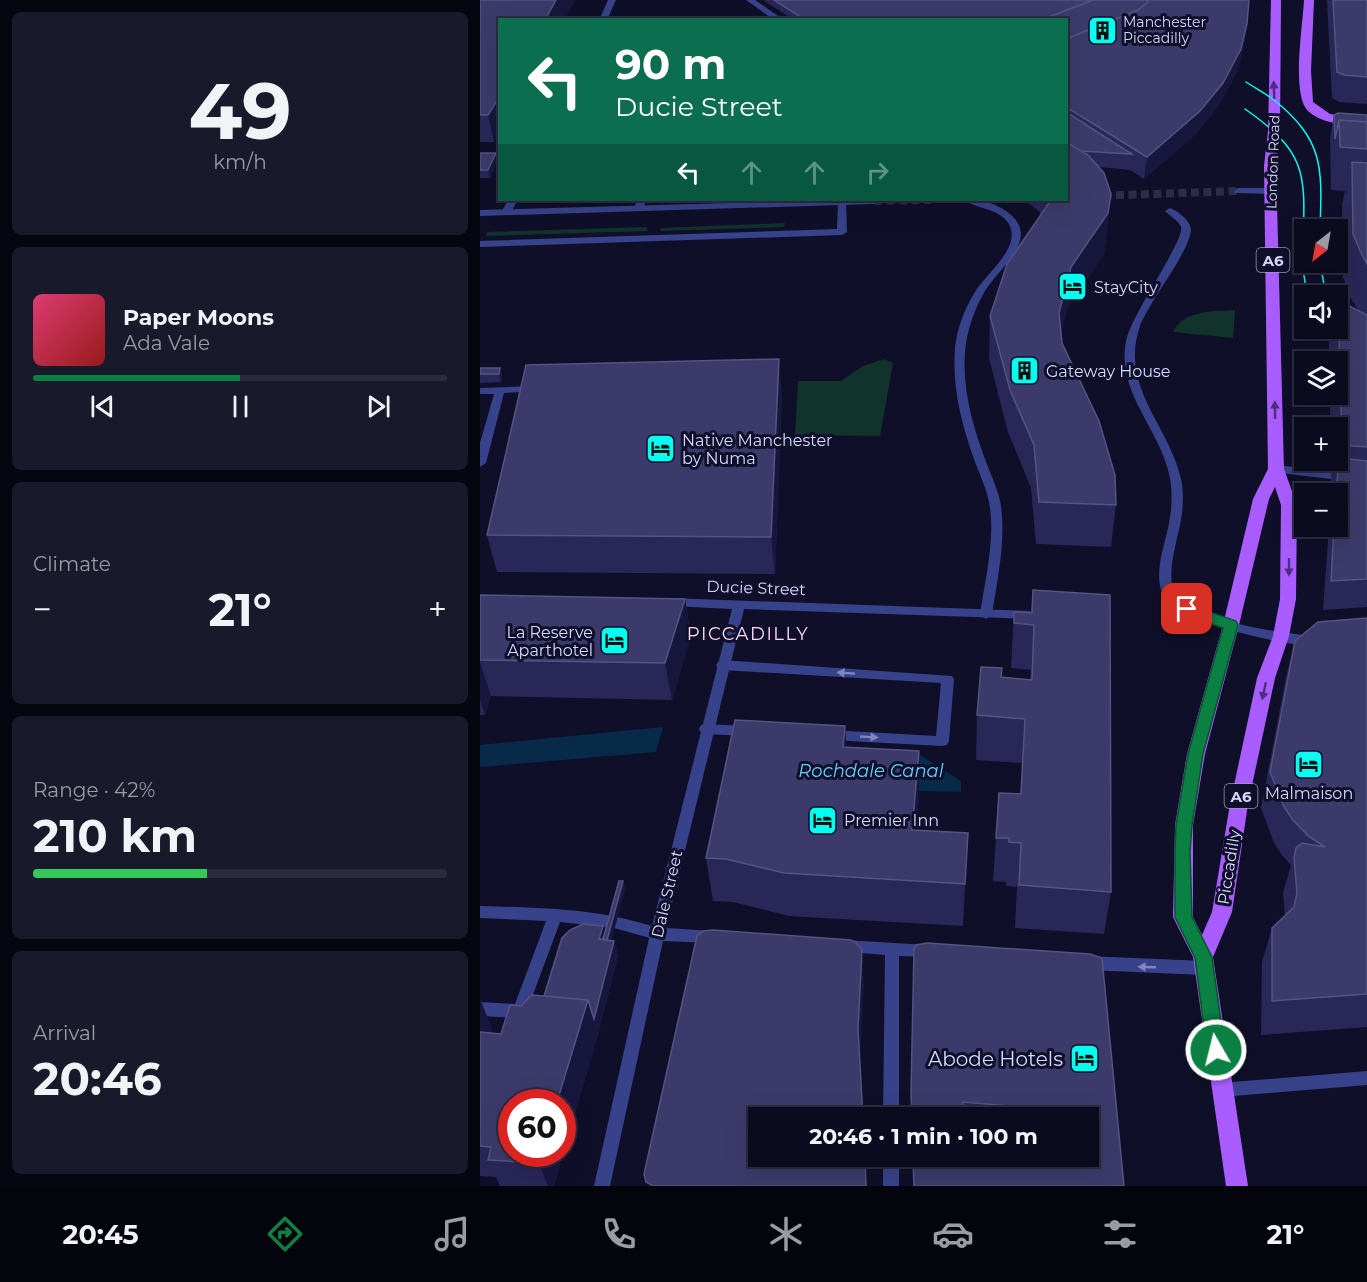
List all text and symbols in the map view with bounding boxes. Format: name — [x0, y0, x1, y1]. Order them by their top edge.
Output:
place label: Manchester Piccadilly — [1123, 13, 1206, 47]
building icon: Manchester Piccadilly — [1086, 14, 1118, 46]
text: 90 m — [615, 38, 726, 90]
icon: left — [516, 42, 594, 120]
text: 49 — [188, 63, 292, 159]
one-way arrow — [1269, 80, 1279, 99]
text: Ducie Street — [615, 90, 783, 123]
street label: London Road — [1262, 115, 1284, 209]
text: km/h — [213, 150, 267, 174]
icon: left — [672, 156, 705, 189]
icon: ahead — [735, 156, 768, 189]
icon: ahead — [798, 156, 831, 189]
icon: right — [861, 156, 894, 189]
north arrow — [1294, 219, 1348, 273]
map controls — [1294, 219, 1348, 537]
road number: A6 — [1256, 248, 1290, 272]
hotel icon: StayCity — [1057, 271, 1089, 303]
place label: StayCity — [1094, 278, 1158, 297]
button: sound — [1294, 285, 1348, 339]
text: Paper Moons — [123, 304, 274, 331]
text: Ada Vale — [123, 331, 210, 355]
button: layers — [1294, 351, 1348, 405]
building icon: Gateway House — [1009, 355, 1041, 387]
place label: Gateway House — [1046, 362, 1171, 381]
icon: previous — [86, 390, 119, 423]
icon: pause — [224, 390, 257, 423]
icon: next — [362, 390, 395, 423]
one-way arrow — [1271, 401, 1280, 420]
button: + — [1294, 417, 1348, 471]
place label: Native Manchester by Numa — [682, 431, 833, 468]
hotel icon: Native Manchester by Numa — [645, 433, 677, 465]
button: − — [1294, 483, 1348, 537]
text: Climate — [33, 552, 111, 576]
one-way arrow — [1284, 557, 1294, 576]
street label: Ducie Street — [706, 577, 806, 599]
text: 21° — [208, 582, 272, 637]
pin — [1161, 583, 1212, 634]
text: − — [33, 589, 52, 629]
text: + — [428, 589, 447, 629]
icon: arrive — [1170, 592, 1203, 625]
place label: La Reserve Aparthotel — [506, 623, 593, 660]
district label: PICCADILLY — [687, 623, 809, 645]
hotel icon: La Reserve Aparthotel — [598, 625, 630, 657]
one-way arrow — [837, 668, 856, 677]
one-way arrow — [1258, 682, 1268, 701]
one-way arrow — [860, 733, 879, 742]
hotel icon: Malmaison — [1293, 749, 1325, 781]
water label: Rochdale Canal — [798, 760, 944, 782]
text: Range · 42% — [33, 778, 155, 802]
road number: A6 — [1224, 784, 1257, 808]
place label: Malmaison — [1265, 784, 1353, 803]
hotel icon: Premier Inn — [807, 804, 839, 836]
text: 210 km — [33, 808, 197, 863]
place label: Premier Inn — [844, 811, 939, 830]
street label: Piccadilly — [1214, 828, 1244, 906]
street label: Dale Street — [648, 848, 686, 940]
one-way arrow — [1137, 962, 1156, 972]
position arrow — [1184, 1018, 1248, 1082]
text: Arrival — [33, 1021, 96, 1045]
hotel icon: Abode Hotels — [1068, 1043, 1100, 1075]
place label: Abode Hotels — [928, 1047, 1063, 1071]
text: 20:46 — [33, 1051, 162, 1106]
speed limit sign: 60 — [498, 1089, 576, 1167]
text: 20:46 · 1 min · 100 m — [809, 1123, 1038, 1150]
icon: directions — [264, 1213, 306, 1255]
icon: music — [431, 1213, 473, 1255]
icon: phone — [598, 1213, 640, 1255]
icon: climate — [765, 1213, 807, 1255]
icon: car — [932, 1213, 974, 1255]
icon: filters — [1099, 1213, 1141, 1255]
text: 20:45 — [63, 1218, 139, 1251]
text: 21° — [1267, 1218, 1304, 1251]

